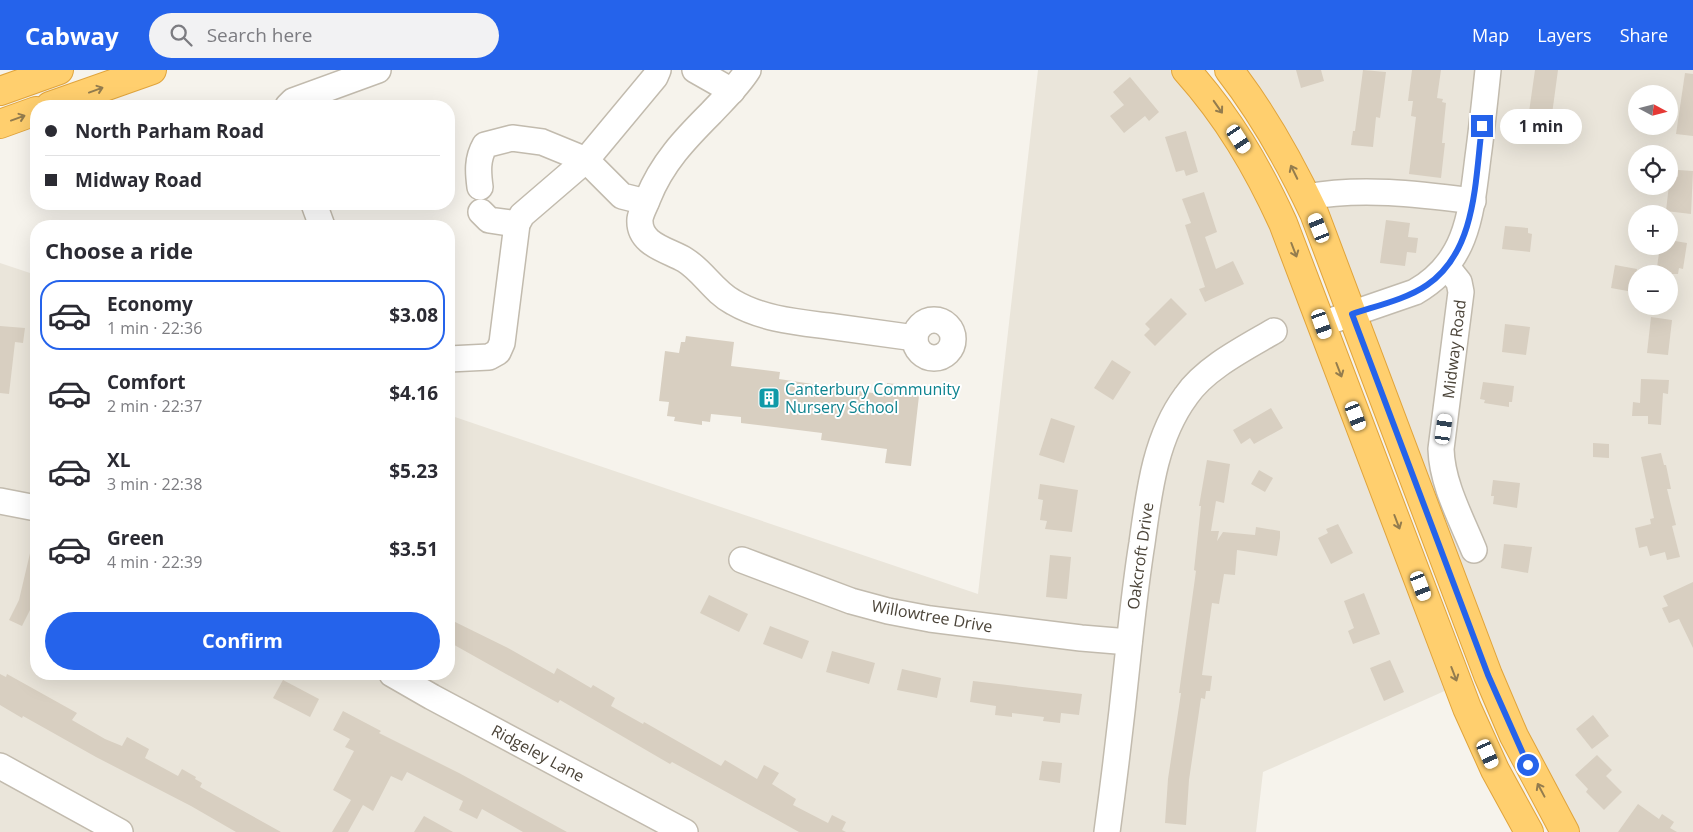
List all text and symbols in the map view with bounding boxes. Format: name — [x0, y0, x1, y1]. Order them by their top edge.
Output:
search box — [149, 13, 499, 58]
text: Cabway — [25, 19, 119, 52]
icon: search — [167, 21, 195, 49]
text: Search here — [207, 22, 313, 48]
text: Map — [1472, 23, 1509, 47]
text: Layers — [1537, 23, 1592, 47]
text: Share — [1620, 23, 1668, 47]
one-way arrow — [88, 85, 104, 94]
north arrow — [1628, 85, 1678, 135]
map controls — [1628, 85, 1678, 315]
one-way arrow — [1213, 100, 1223, 114]
callout: 1 min — [1500, 108, 1582, 144]
one-way arrow — [10, 113, 25, 122]
route end — [1471, 115, 1493, 137]
text: 1 min — [1519, 115, 1563, 137]
text: North Parham Road — [75, 118, 264, 144]
car — [1224, 122, 1253, 156]
button: locate — [1628, 145, 1678, 195]
one-way arrow — [1289, 165, 1299, 180]
text: Midway Road — [75, 167, 202, 193]
button: + — [1628, 205, 1678, 255]
car — [1306, 211, 1331, 245]
text: Choose a ride — [45, 235, 193, 265]
one-way arrow — [1290, 243, 1299, 258]
button: − — [1628, 265, 1678, 315]
text: Economy — [107, 291, 193, 317]
icon: car — [47, 293, 92, 338]
street label: Midway Road — [1437, 298, 1471, 400]
text: $3.08 — [389, 302, 438, 328]
car — [1310, 307, 1333, 341]
text: 1 min · 22:36 — [107, 317, 202, 339]
one-way arrow — [1335, 362, 1344, 377]
text: Comfort — [107, 369, 186, 395]
icon: car — [47, 371, 92, 416]
place label: Canterbury Community Nursery School — [785, 378, 961, 418]
text: $4.16 — [389, 380, 438, 406]
building icon: Canterbury Community Nursery School — [757, 386, 781, 410]
text: 2 min · 22:37 — [107, 395, 202, 417]
car — [1343, 399, 1368, 433]
car — [1434, 413, 1453, 445]
text: XL — [107, 447, 130, 473]
icon: car — [47, 449, 92, 494]
text: $5.23 — [389, 458, 438, 484]
text: 3 min · 22:38 — [107, 473, 202, 495]
street label: Oakcroft Drive — [1122, 501, 1158, 611]
one-way arrow — [1392, 514, 1402, 529]
text: Green — [107, 525, 164, 551]
icon: car — [47, 527, 92, 572]
text: $3.51 — [389, 536, 438, 562]
text: 4 min · 22:39 — [107, 551, 202, 573]
car — [1408, 569, 1433, 603]
street label: Willowtree Drive — [870, 595, 994, 637]
button: Confirm — [45, 612, 440, 670]
one-way arrow — [1450, 666, 1459, 681]
street label: Ridgeley Lane — [488, 719, 588, 787]
car — [1475, 737, 1500, 771]
route start — [1517, 754, 1539, 776]
one-way arrow — [1536, 783, 1546, 797]

